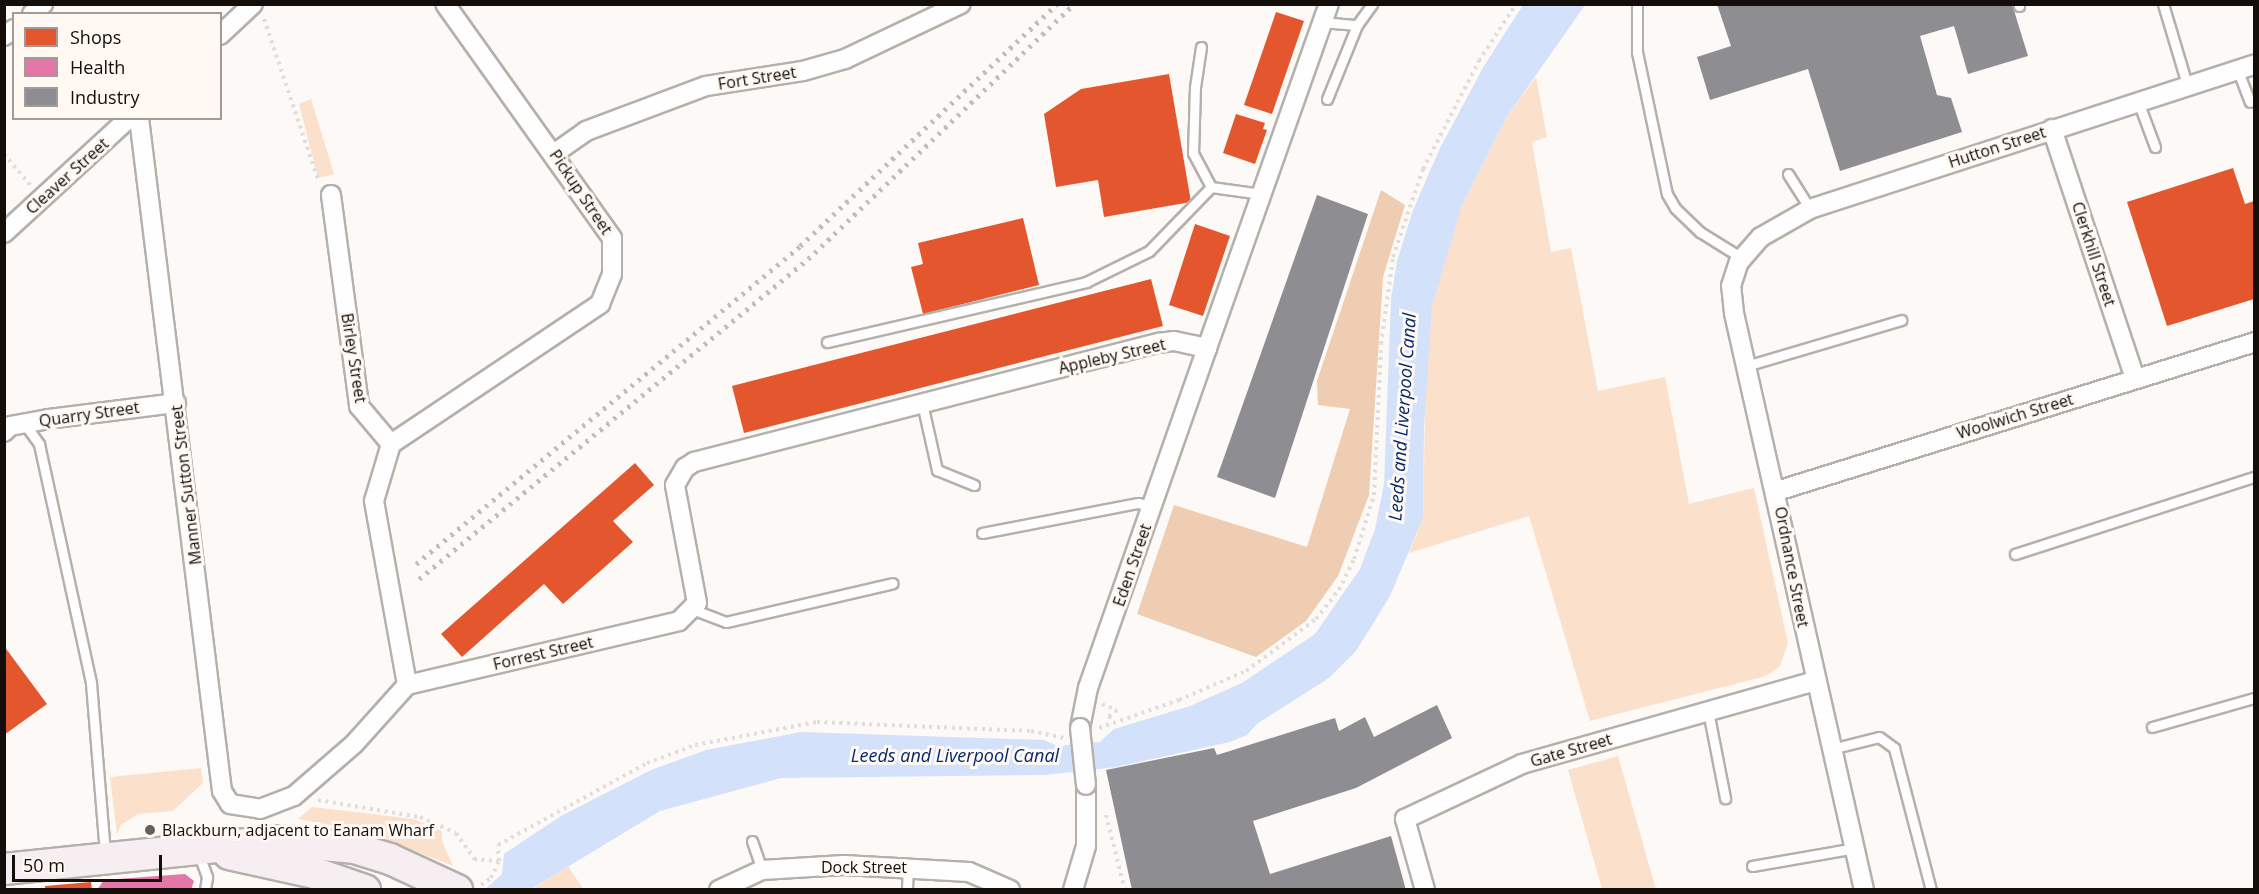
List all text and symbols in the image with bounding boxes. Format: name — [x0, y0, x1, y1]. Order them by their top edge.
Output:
legend — [12, 12, 222, 120]
text: Shops — [70, 25, 121, 49]
text: Health — [70, 55, 125, 79]
street label: Fort Street — [716, 62, 798, 94]
text: Industry — [70, 85, 140, 109]
street label: Hutton Street — [1946, 122, 2048, 172]
street label: Cleaver Street — [22, 134, 112, 218]
street label: Pickup Street — [546, 146, 616, 238]
street label: Clerkhill Street — [2068, 199, 2120, 309]
street label: Birley Street — [337, 312, 371, 404]
water label: Leeds and Liverpool Canal — [1384, 312, 1420, 522]
street label: Appleby Street — [1057, 334, 1167, 378]
street label: Woolwich Street — [1954, 389, 2076, 443]
street label: Quarry Street — [38, 397, 140, 431]
street label: Manner Sutton Street — [167, 404, 205, 566]
street label: Ordnance Street — [1771, 505, 1813, 629]
street label: Eden Street — [1109, 521, 1155, 609]
street label: Forrest Street — [491, 632, 595, 674]
street label: Gate Street — [1528, 729, 1614, 771]
water label: Leeds and Liverpool Canal — [851, 744, 1059, 766]
place label: Blackburn, adjacent to Eanam Wharf — [162, 820, 434, 840]
marker: Blackburn, adjacent to Eanam Wharf — [143, 823, 157, 837]
scale bar — [15, 843, 165, 881]
text: 50 m — [23, 853, 65, 877]
street label: Dock Street — [821, 857, 907, 877]

